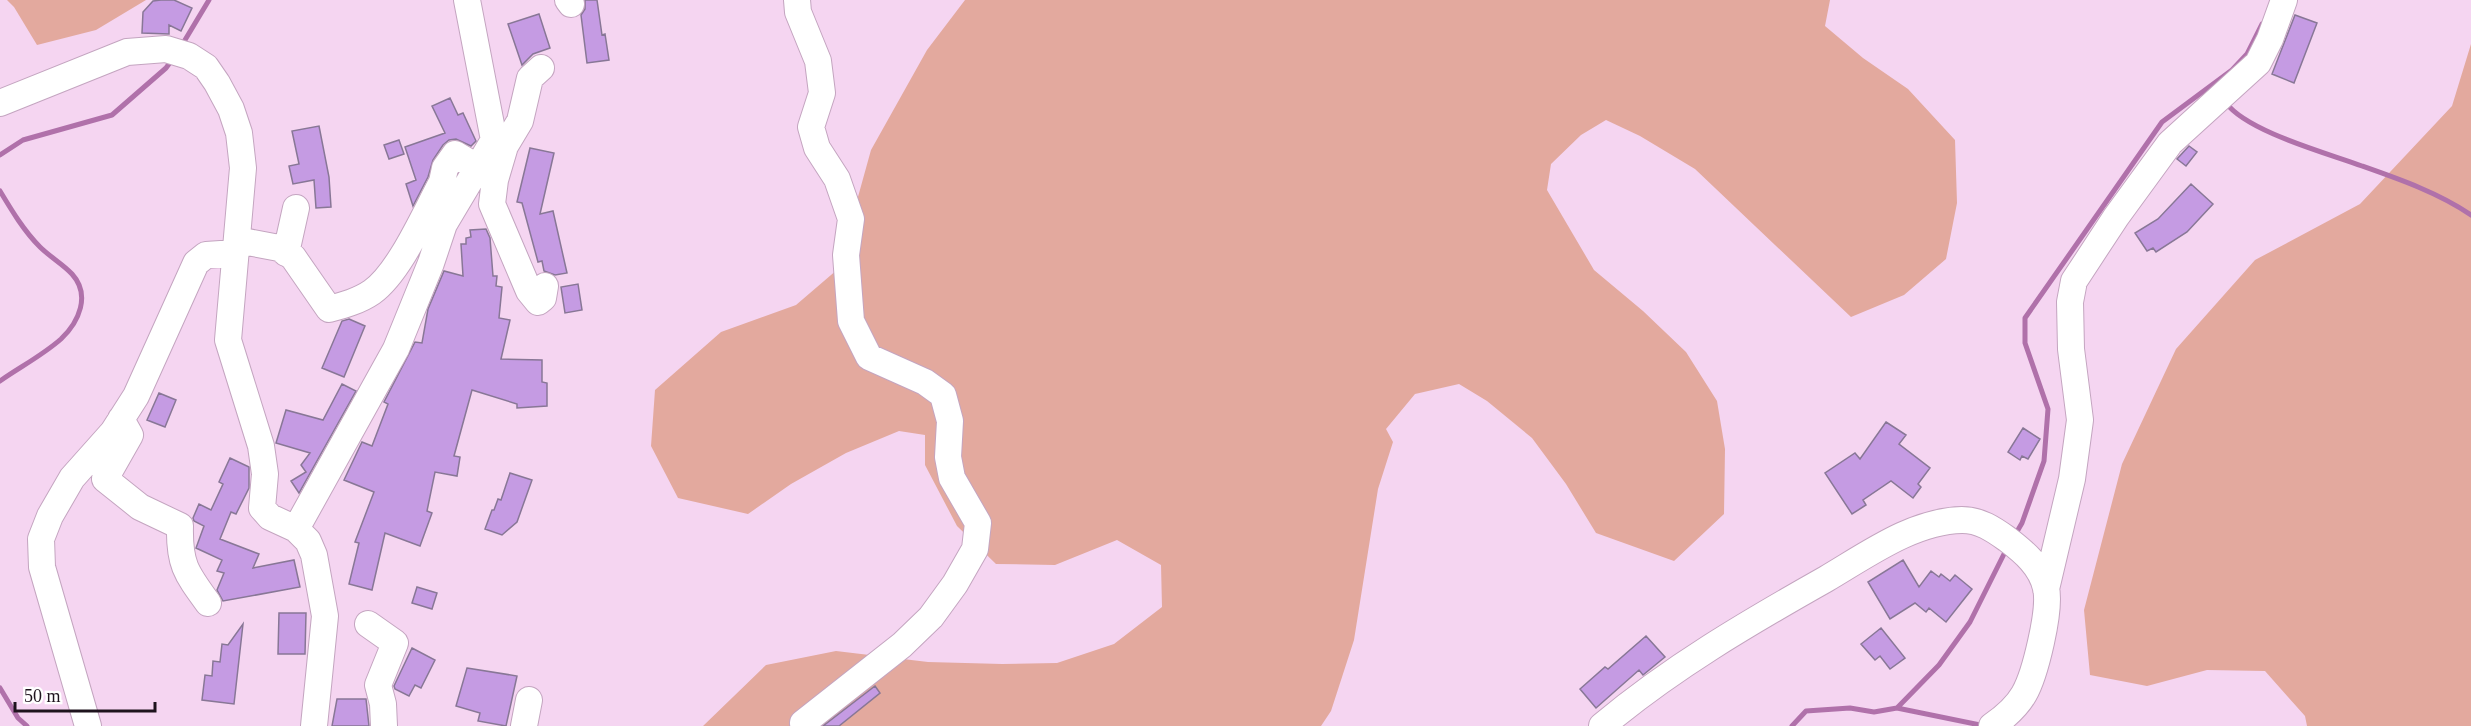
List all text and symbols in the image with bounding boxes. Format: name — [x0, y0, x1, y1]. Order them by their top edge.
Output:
scale bar — [15, 675, 154, 713]
text: 50 m — [24, 686, 61, 706]

